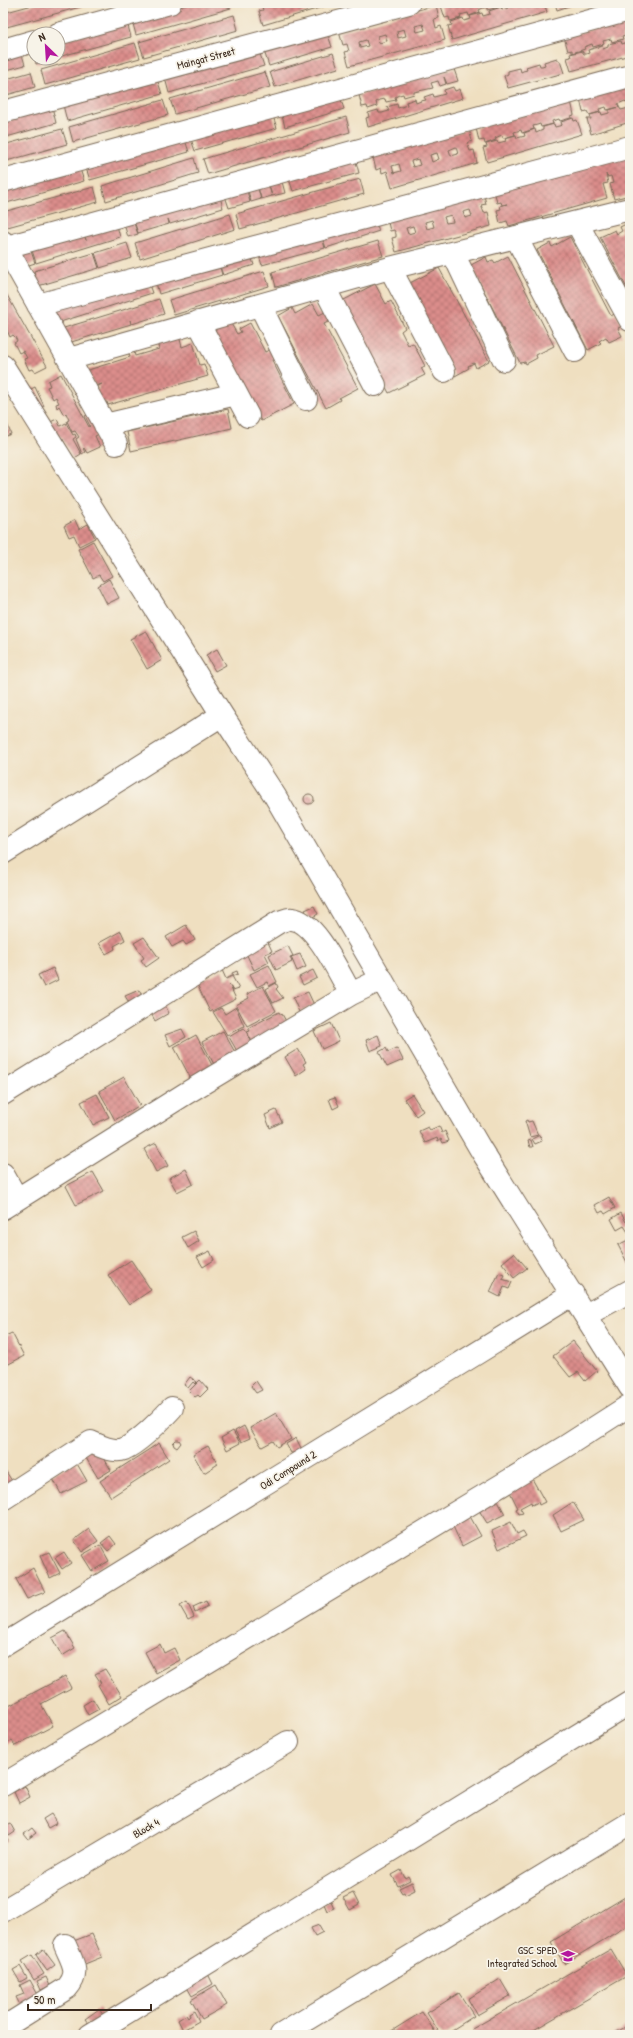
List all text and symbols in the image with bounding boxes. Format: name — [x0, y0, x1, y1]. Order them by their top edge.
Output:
north arrow — [26, 26, 66, 66]
text: N — [36, 29, 48, 45]
street label: Maingat Street — [175, 43, 237, 72]
street label: Odi Compound 2 — [257, 1447, 319, 1493]
street label: Block 4 — [130, 1815, 162, 1841]
place label: GSC SPED Integrated School — [487, 1943, 558, 1970]
school or university icon: GSC SPED Integrated School — [560, 1948, 576, 1964]
scale bar — [28, 1986, 151, 2012]
text: 50 m — [34, 1991, 55, 2008]

